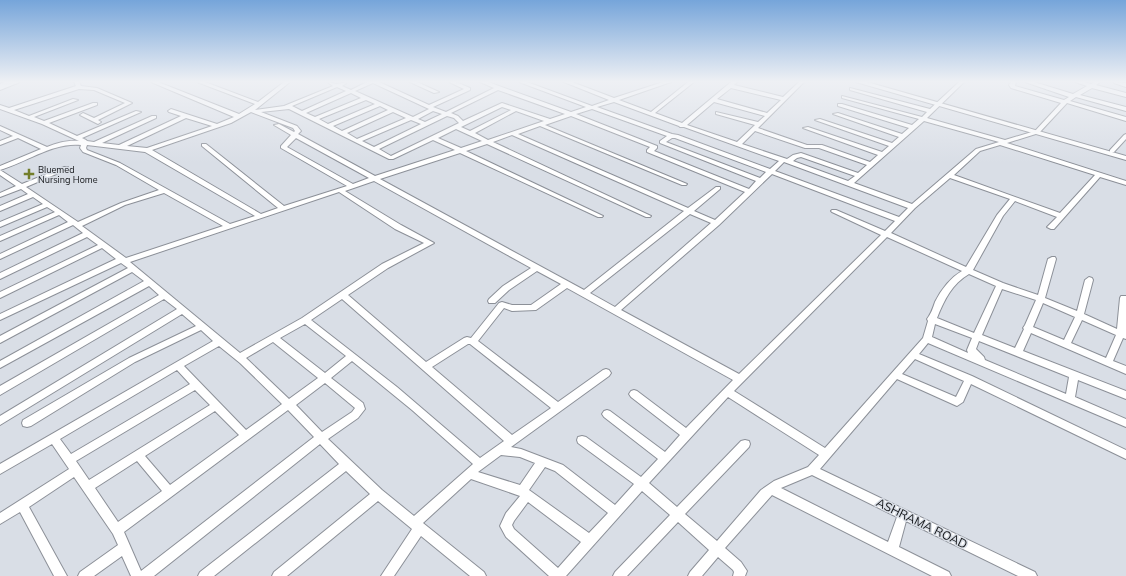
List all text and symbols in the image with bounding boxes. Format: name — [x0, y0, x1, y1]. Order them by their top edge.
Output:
place label: Bluemed Nursing Home — [38, 164, 98, 185]
marker: Bluemed Nursing Home — [23, 168, 35, 180]
street label: ASHRAMA ROAD — [874, 494, 970, 552]

